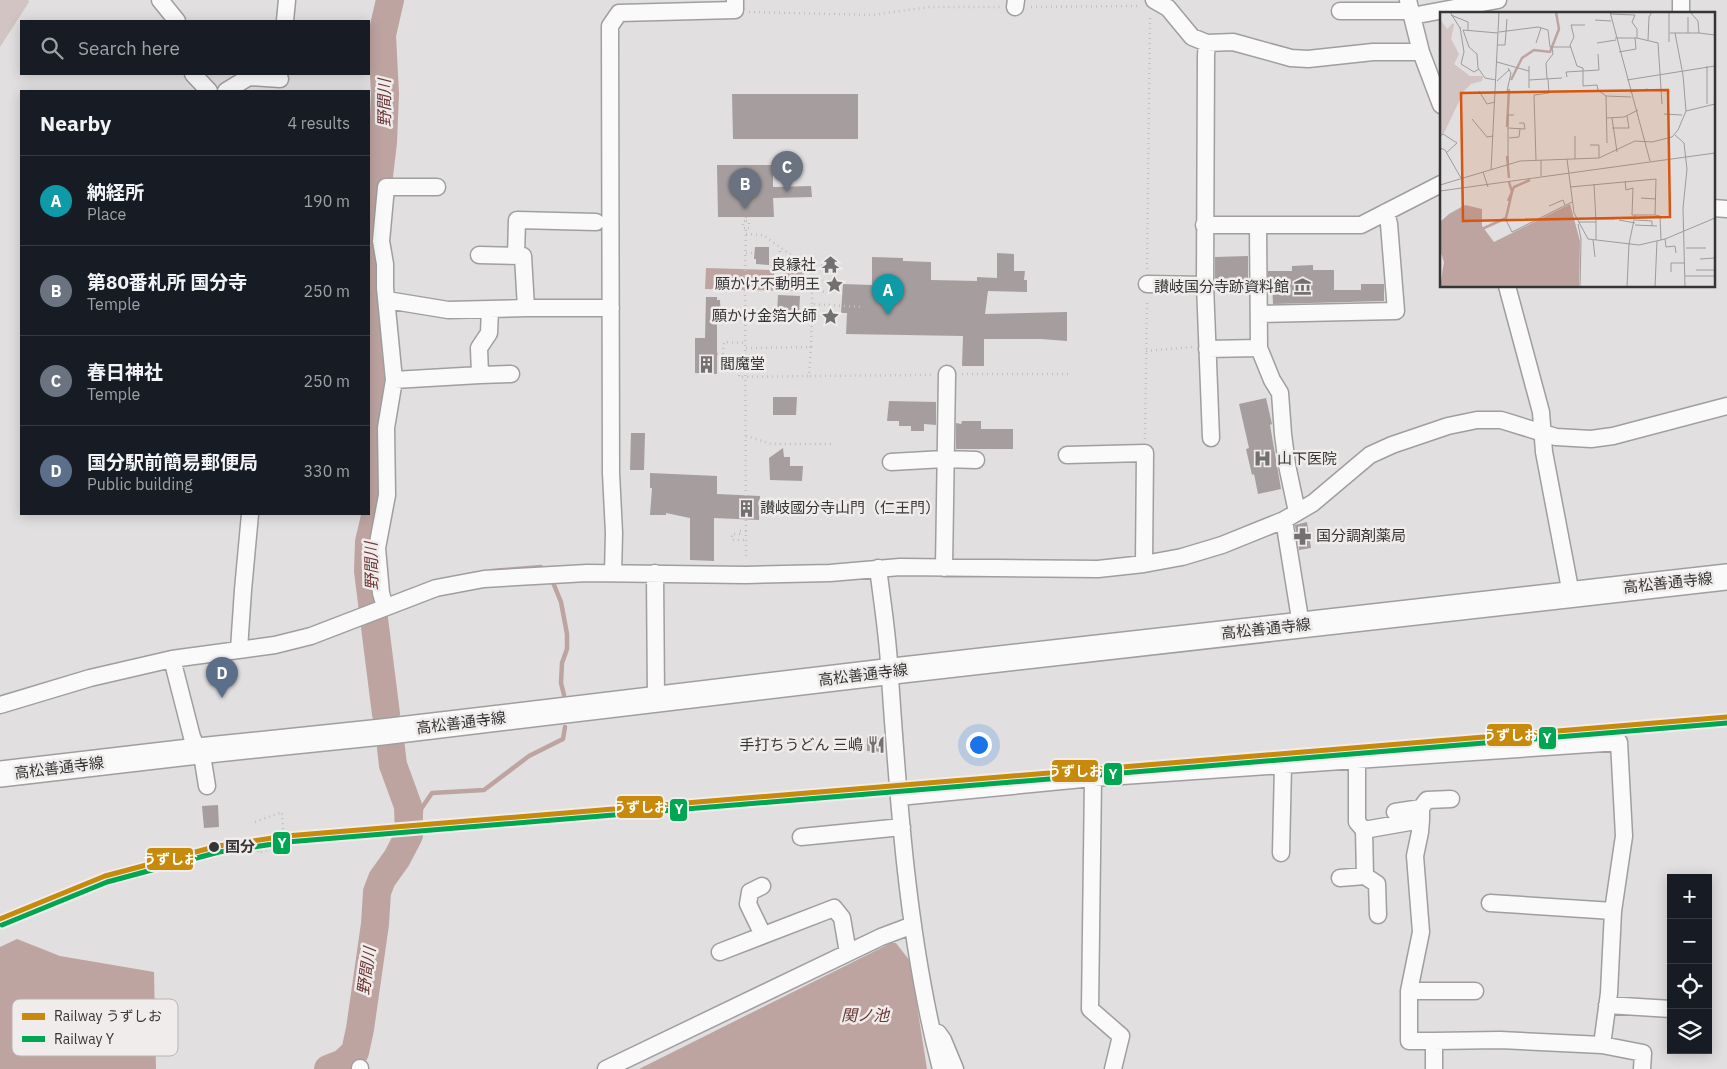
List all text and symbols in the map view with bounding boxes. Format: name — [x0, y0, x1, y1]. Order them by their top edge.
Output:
inset map — [1440, 12, 1714, 288]
search box — [20, 20, 370, 75]
icon: search — [38, 34, 66, 62]
text: Search here — [78, 36, 180, 60]
water label: 野間川 — [374, 77, 394, 127]
text: Nearby — [40, 109, 111, 137]
text: 4 results — [287, 113, 350, 133]
pin: C — [771, 151, 803, 192]
pin: B — [729, 168, 761, 209]
text: 納経所 — [87, 180, 144, 204]
text: A — [51, 191, 61, 211]
text: 190 m — [303, 191, 350, 211]
text: Place — [87, 204, 126, 224]
place label: 良縁社 — [771, 255, 816, 274]
temple icon: 良縁社 — [820, 255, 840, 275]
text: 第80番札所 国分寺 — [87, 270, 247, 294]
place label: 願かけ不動明王 — [715, 274, 820, 293]
place icon: 願かけ不動明王 — [824, 274, 844, 294]
pin: A — [872, 274, 904, 315]
place label: 讃岐国分寺跡資料館 — [1154, 277, 1289, 296]
museum icon: 讃岐国分寺跡資料館 — [1293, 277, 1313, 297]
text: B — [51, 281, 61, 301]
text: 250 m — [303, 281, 350, 301]
text: Temple — [87, 294, 140, 314]
place label: 願かけ金箔大師 — [712, 306, 817, 325]
place icon: 願かけ金箔大師 — [821, 306, 841, 326]
building icon: 閻魔堂 — [696, 354, 716, 374]
place label: 閻魔堂 — [720, 354, 765, 373]
text: 春日神社 — [87, 360, 163, 384]
text: C — [51, 371, 61, 391]
text: 250 m — [303, 371, 350, 391]
text: Temple — [87, 384, 140, 404]
hospital icon: 山下医院 — [1253, 449, 1273, 469]
place label: 山下医院 — [1277, 449, 1337, 468]
text: 国分駅前簡易郵便局 — [87, 450, 258, 474]
text: D — [50, 461, 62, 481]
text: 330 m — [303, 461, 350, 481]
text: Public building — [87, 474, 193, 494]
building icon: 讃岐國分寺山門（仁王門） — [736, 498, 756, 518]
place label: 讃岐國分寺山門（仁王門） — [760, 498, 940, 517]
pharmacy icon: 国分調剤薬局 — [1292, 526, 1312, 546]
place label: 国分調剤薬局 — [1316, 526, 1406, 545]
water label: 野間川 — [361, 540, 381, 590]
street label: 高松善通寺線 — [1622, 568, 1714, 597]
street label: 高松善通寺線 — [1220, 614, 1312, 643]
pin: D — [206, 657, 238, 698]
street label: 高松善通寺線 — [817, 660, 909, 689]
street label: 高松善通寺線 — [415, 708, 507, 737]
line badge: うずしお — [1486, 723, 1533, 747]
text: うずしお — [1482, 726, 1538, 744]
line badge: Y — [1538, 726, 1557, 750]
text: Y — [1542, 729, 1552, 747]
your location — [966, 732, 992, 758]
place label: 手打ちうどん 三嶋 — [739, 735, 863, 754]
restaurant icon: 手打ちうどん 三嶋 — [867, 735, 887, 755]
street label: 高松善通寺線 — [13, 753, 105, 782]
line badge: うずしお — [1051, 759, 1099, 783]
text: うずしお — [1047, 762, 1103, 780]
line badge: Y — [1103, 762, 1123, 786]
text: Y — [1108, 765, 1118, 783]
line badge: うずしお — [616, 795, 664, 819]
text: うずしお — [612, 798, 668, 816]
line badge: Y — [669, 798, 688, 822]
text: Y — [674, 800, 684, 818]
line badge: Y — [272, 831, 291, 855]
text: Y — [277, 834, 287, 852]
place label: 国分 — [225, 837, 255, 856]
marker: 国分 — [207, 840, 221, 854]
line badge: うずしお — [146, 847, 194, 871]
text: うずしお — [142, 850, 198, 868]
map controls — [1667, 874, 1712, 1054]
button: + — [1667, 874, 1712, 919]
button: − — [1667, 919, 1712, 964]
water label: 野間川 — [353, 944, 380, 996]
button: locate — [1667, 964, 1712, 1009]
legend — [12, 999, 178, 1056]
water label: 関ノ池 — [841, 1005, 891, 1025]
text: Railway うずしお — [54, 1007, 162, 1025]
button: layers — [1667, 1009, 1712, 1054]
text: Railway Y — [54, 1030, 115, 1048]

